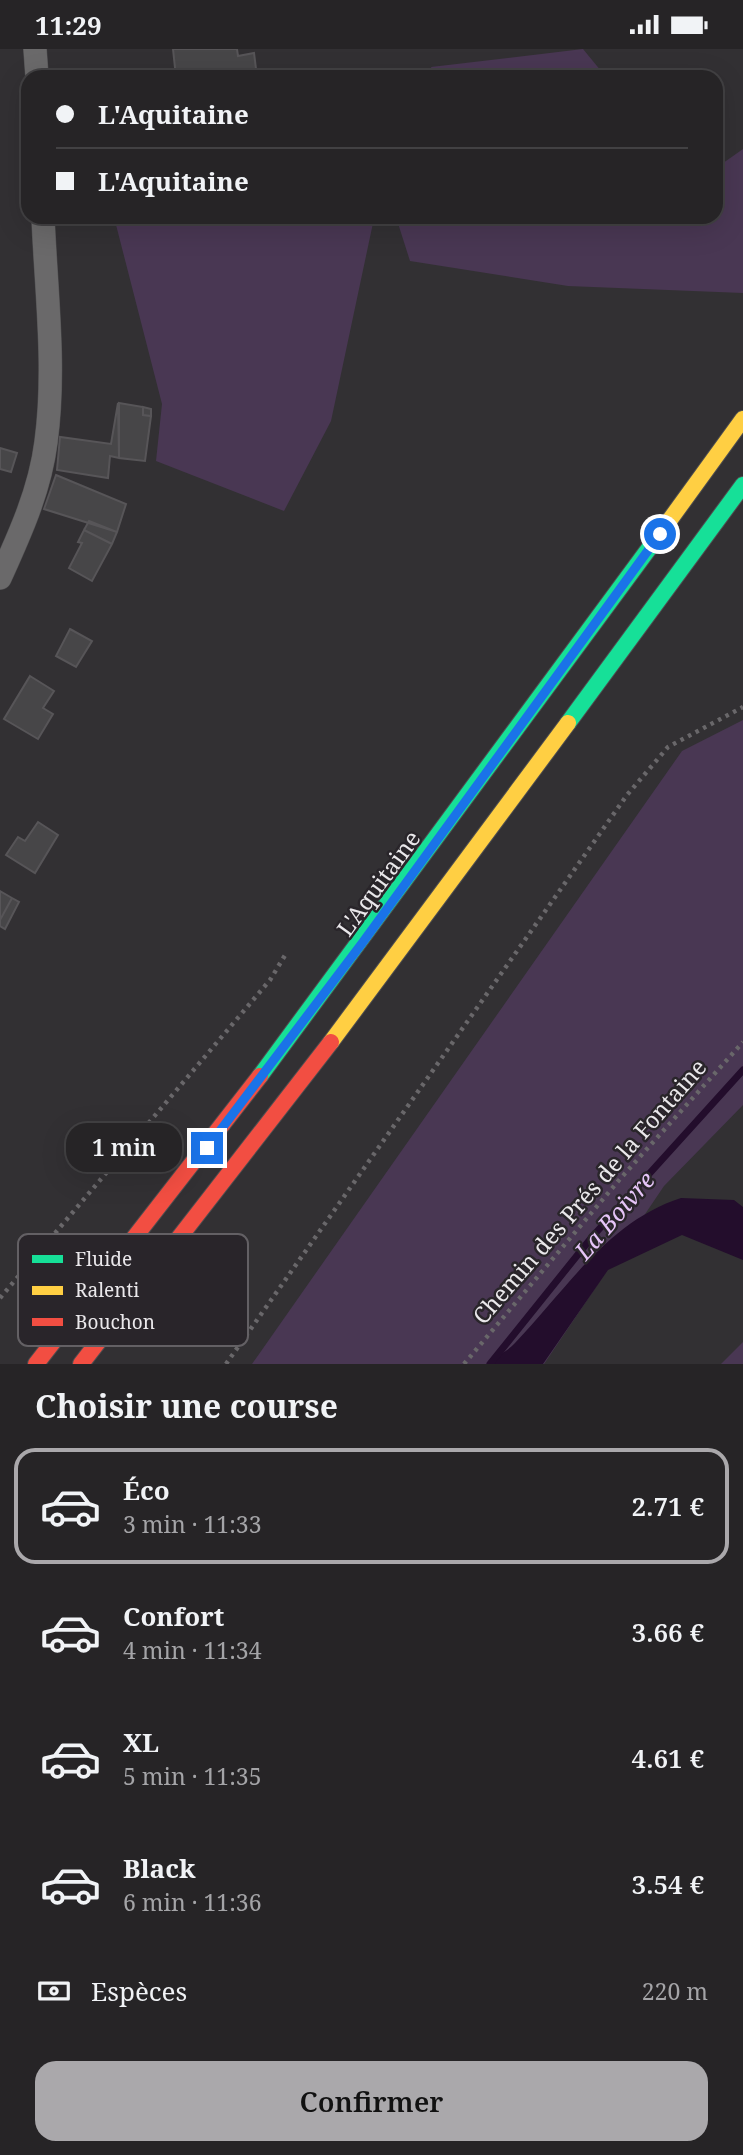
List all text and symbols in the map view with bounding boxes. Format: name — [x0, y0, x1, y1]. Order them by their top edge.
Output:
text: 11:29 — [35, 7, 102, 43]
text: L'Aquitaine — [98, 96, 249, 132]
text: L'Aquitaine — [98, 163, 249, 199]
route start — [644, 518, 676, 550]
street label: L'Aquitaine — [329, 824, 427, 942]
street label: Chemin des Prés de la Fontaine — [465, 1051, 713, 1331]
callout: 1 min — [67, 1123, 182, 1173]
text: 1 min — [92, 1131, 156, 1163]
route end — [191, 1132, 223, 1164]
water label: La Boivre — [566, 1164, 662, 1267]
legend — [18, 1234, 248, 1346]
text: Fluide — [75, 1246, 132, 1272]
text: Ralenti — [75, 1277, 139, 1303]
text: Bouchon — [75, 1309, 155, 1335]
text: Choisir une course — [35, 1384, 338, 1427]
text: Éco — [123, 1472, 170, 1508]
icon: car — [39, 1475, 102, 1538]
text: 2.71 € — [632, 1488, 704, 1524]
text: 3 min · 11:33 — [123, 1508, 261, 1540]
text: Confort — [123, 1598, 224, 1634]
icon: car — [39, 1601, 102, 1664]
text: 3.66 € — [632, 1614, 704, 1650]
text: 4 min · 11:34 — [123, 1634, 261, 1666]
text: XL — [123, 1724, 159, 1760]
icon: car — [39, 1727, 102, 1790]
text: 4.61 € — [632, 1740, 704, 1776]
text: 5 min · 11:35 — [123, 1760, 261, 1792]
text: Black — [123, 1850, 196, 1886]
icon: car — [39, 1853, 102, 1916]
text: 3.54 € — [632, 1866, 704, 1902]
text: 6 min · 11:36 — [123, 1886, 261, 1918]
icon: cash — [35, 1972, 73, 2010]
text: Espèces — [91, 1973, 187, 2009]
text: 220 m — [642, 1975, 708, 2007]
button: Confirmer — [35, 2061, 708, 2141]

